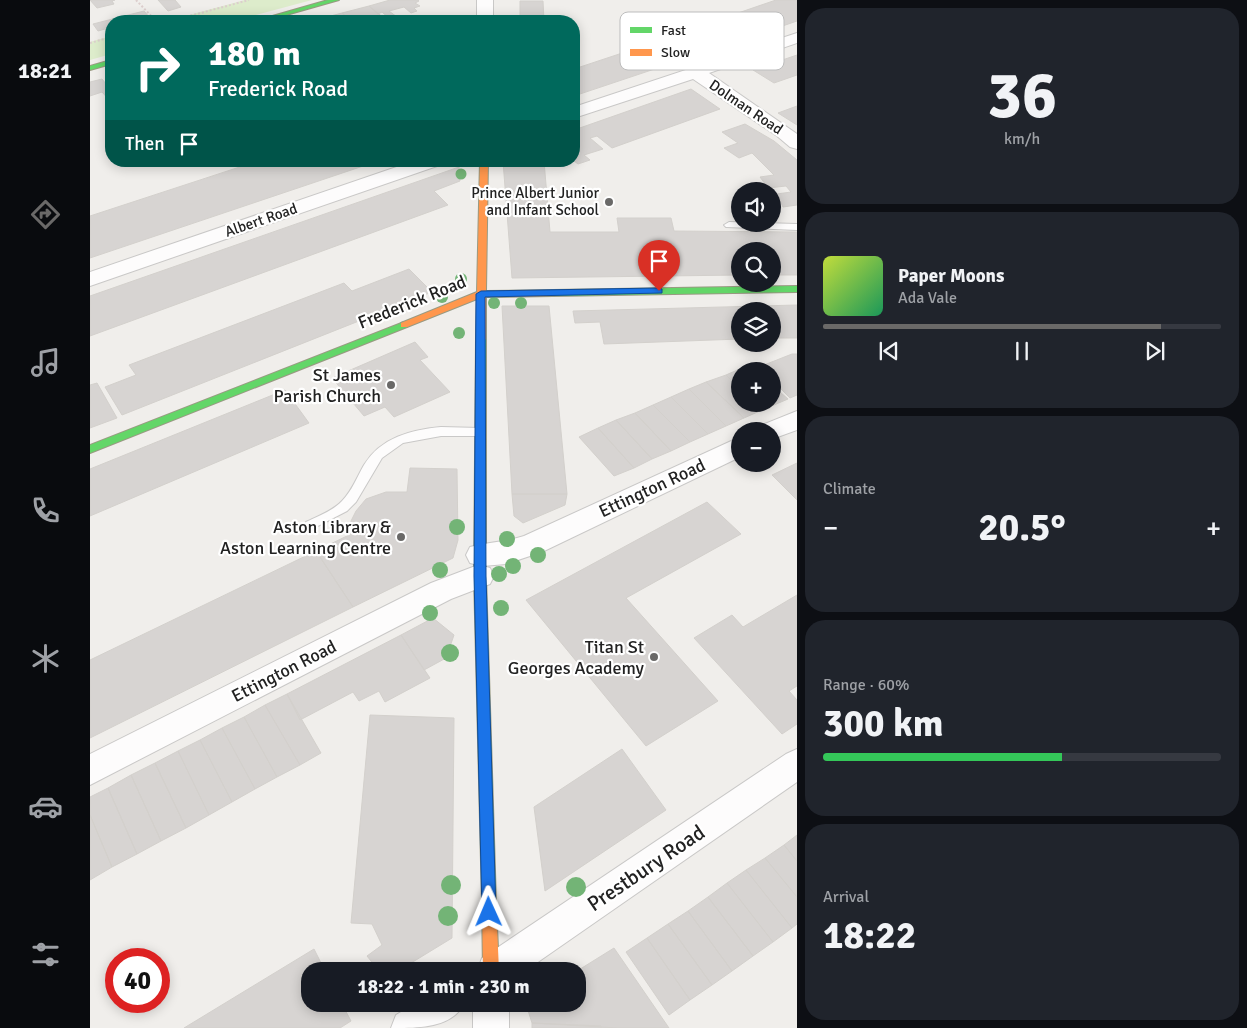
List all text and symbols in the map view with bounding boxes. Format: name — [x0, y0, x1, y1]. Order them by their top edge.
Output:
legend — [620, 12, 784, 70]
text: Fast — [661, 22, 686, 39]
text: 180 m — [208, 32, 301, 75]
icon: right — [125, 35, 190, 100]
text: Slow — [661, 44, 690, 61]
text: 36 — [987, 56, 1057, 136]
text: 18:21 — [18, 57, 72, 84]
text: Frederick Road — [208, 75, 348, 102]
street label: Dolman Road — [706, 76, 786, 138]
text: km/h — [1004, 129, 1040, 149]
icon: arrive — [175, 130, 203, 158]
text: Then — [125, 132, 165, 156]
map controls — [731, 182, 781, 472]
button: sound — [731, 182, 781, 232]
place label: Prince Albert Junior and Infant School — [471, 184, 599, 219]
marker: Prince Albert Junior and Infant School — [603, 196, 615, 208]
icon: directions — [28, 197, 63, 232]
street label: Albert Road — [222, 199, 300, 241]
pin — [638, 240, 680, 291]
button: search — [731, 242, 781, 292]
icon: arrive — [645, 247, 673, 275]
text: Paper Moons — [898, 264, 1004, 288]
street label: Frederick Road — [355, 270, 469, 334]
text: Ada Vale — [898, 288, 957, 308]
button: layers — [731, 302, 781, 352]
icon: previous — [875, 337, 903, 365]
icon: pause — [1008, 337, 1036, 365]
icon: next — [1141, 337, 1169, 365]
icon: music — [28, 345, 63, 380]
button: + — [731, 362, 781, 412]
place label: St James Parish Church — [274, 364, 381, 407]
marker: St James Parish Church — [385, 379, 397, 391]
button: − — [731, 422, 781, 472]
street label: Ettington Road — [595, 454, 709, 522]
text: Climate — [823, 479, 876, 499]
icon: phone — [28, 493, 63, 528]
text: 20.5° — [978, 504, 1066, 551]
text: − — [823, 511, 838, 545]
text: + — [1206, 511, 1221, 545]
place label: Aston Library & Aston Learning Centre — [220, 516, 391, 559]
marker: Aston Library & Aston Learning Centre — [395, 531, 407, 543]
street label: Ettington Road — [228, 635, 340, 707]
place label: Titan St Georges Academy — [508, 636, 645, 679]
icon: climate — [28, 641, 63, 676]
marker: Titan St Georges Academy — [648, 651, 660, 663]
text: Range · 60% — [823, 675, 909, 695]
text: 300 km — [823, 700, 944, 747]
icon: car — [28, 789, 63, 824]
street label: Prestbury Road — [582, 819, 710, 917]
position arrow — [462, 885, 514, 937]
text: Arrival — [823, 887, 869, 907]
text: 18:22 — [823, 912, 916, 959]
icon: filters — [28, 937, 63, 972]
speed limit sign: 40 — [105, 948, 170, 1013]
text: 18:22 · 1 min · 230 m — [357, 975, 530, 999]

